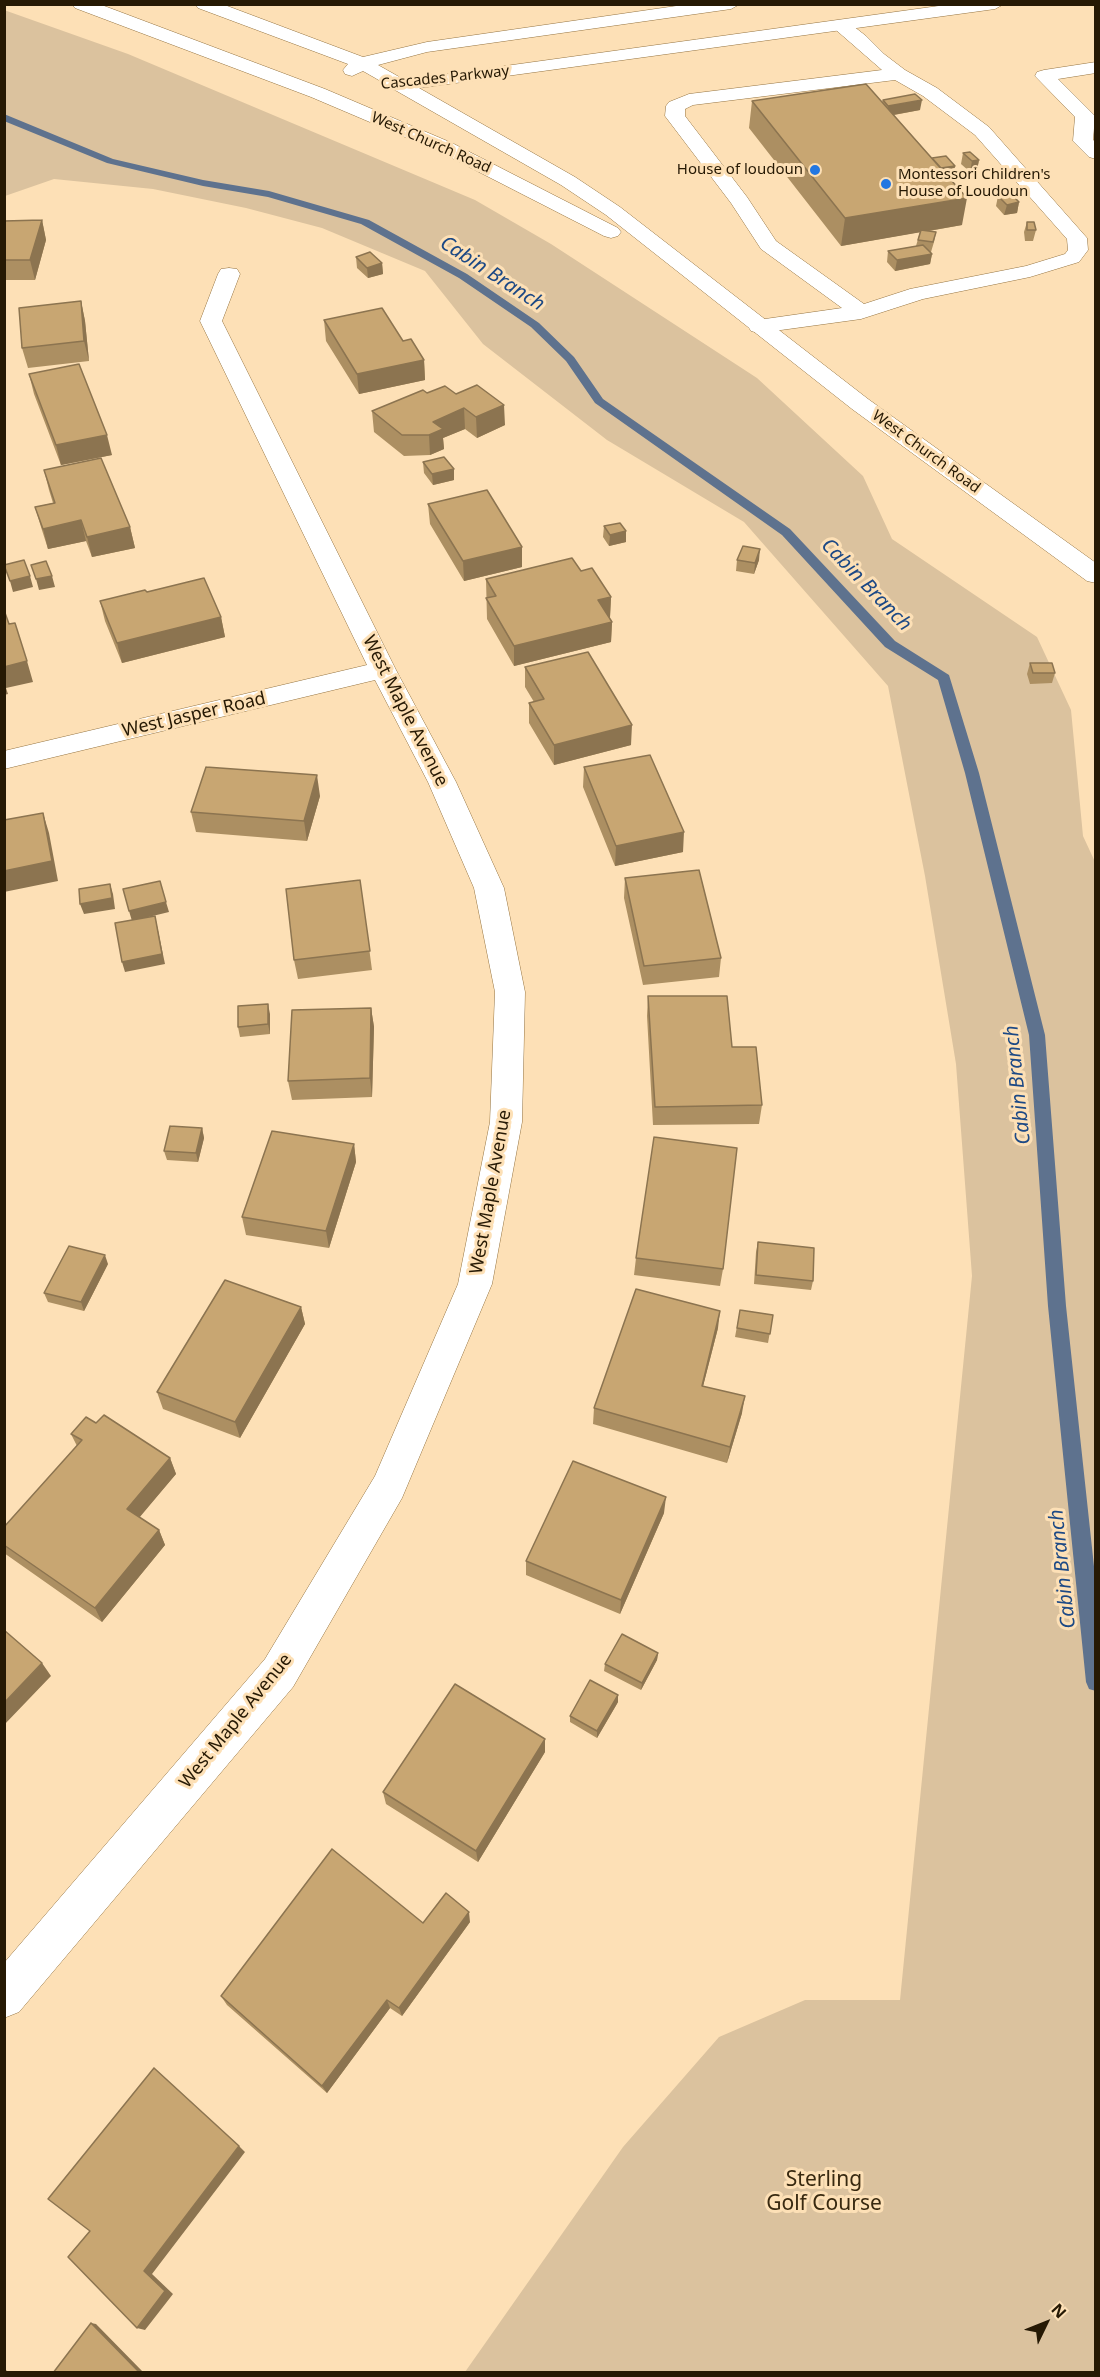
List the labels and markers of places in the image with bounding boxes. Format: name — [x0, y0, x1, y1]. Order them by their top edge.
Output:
place label: House of loudoun — [677, 161, 803, 179]
marker: House of loudoun — [808, 163, 822, 177]
place label: Montessori Children's House of Loudoun — [898, 166, 1051, 201]
marker: Montessori Children's House of Loudoun — [879, 177, 893, 191]

